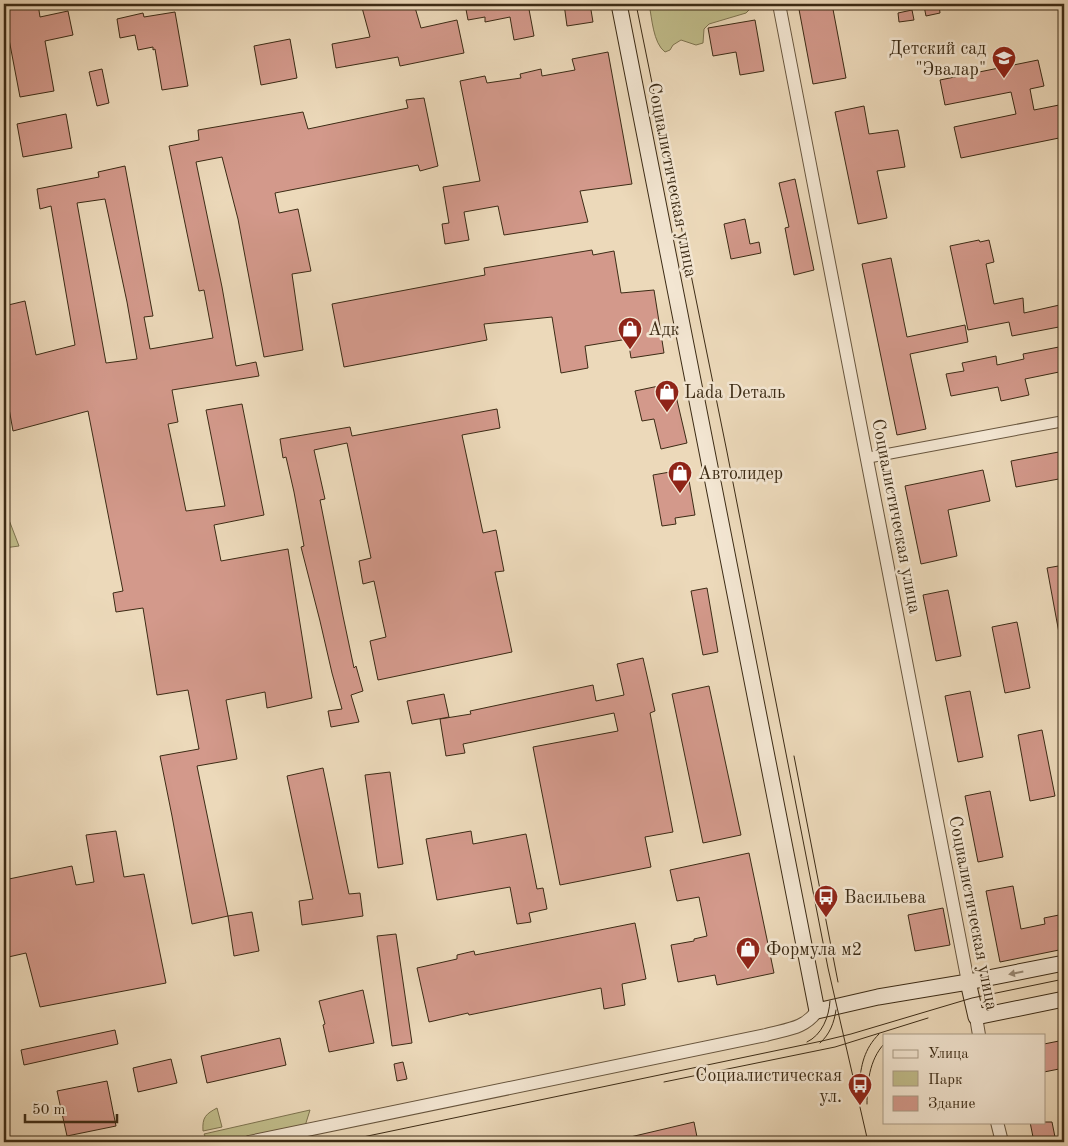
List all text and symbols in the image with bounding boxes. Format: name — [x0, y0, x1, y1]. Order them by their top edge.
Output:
place label: Детский сад "Эвалар" — [889, 40, 986, 79]
school or university icon: Детский сад "Эвалар" — [991, 45, 1017, 79]
street label: Социалистическая улица — [644, 81, 700, 279]
shop icon: Адк — [617, 316, 643, 350]
place label: Адк — [648, 321, 680, 339]
shop icon: Lada Dеталь — [654, 379, 680, 413]
place label: Lada Dеталь — [684, 384, 785, 402]
street label: Социалистическая улица — [868, 417, 924, 615]
shop icon: Автолидер — [667, 460, 693, 494]
place label: Автолидер — [698, 465, 783, 483]
street label: Социалистическая улица — [945, 814, 1001, 1012]
bus stop icon: Васильева — [813, 884, 839, 918]
place label: Васильева — [844, 889, 926, 907]
shop icon: Формула м2 — [735, 936, 761, 970]
place label: Формула м2 — [766, 941, 862, 959]
one-way arrow — [1008, 969, 1024, 977]
legend — [883, 1034, 1046, 1124]
text: Улица — [928, 1047, 969, 1062]
place label: Социалистическая ул. — [695, 1067, 842, 1106]
bus stop icon: Социалистическая ул. — [847, 1072, 873, 1106]
text: Парк — [928, 1073, 963, 1088]
scale bar — [25, 1091, 118, 1123]
text: Здание — [928, 1097, 975, 1112]
text: 50 m — [32, 1103, 66, 1118]

